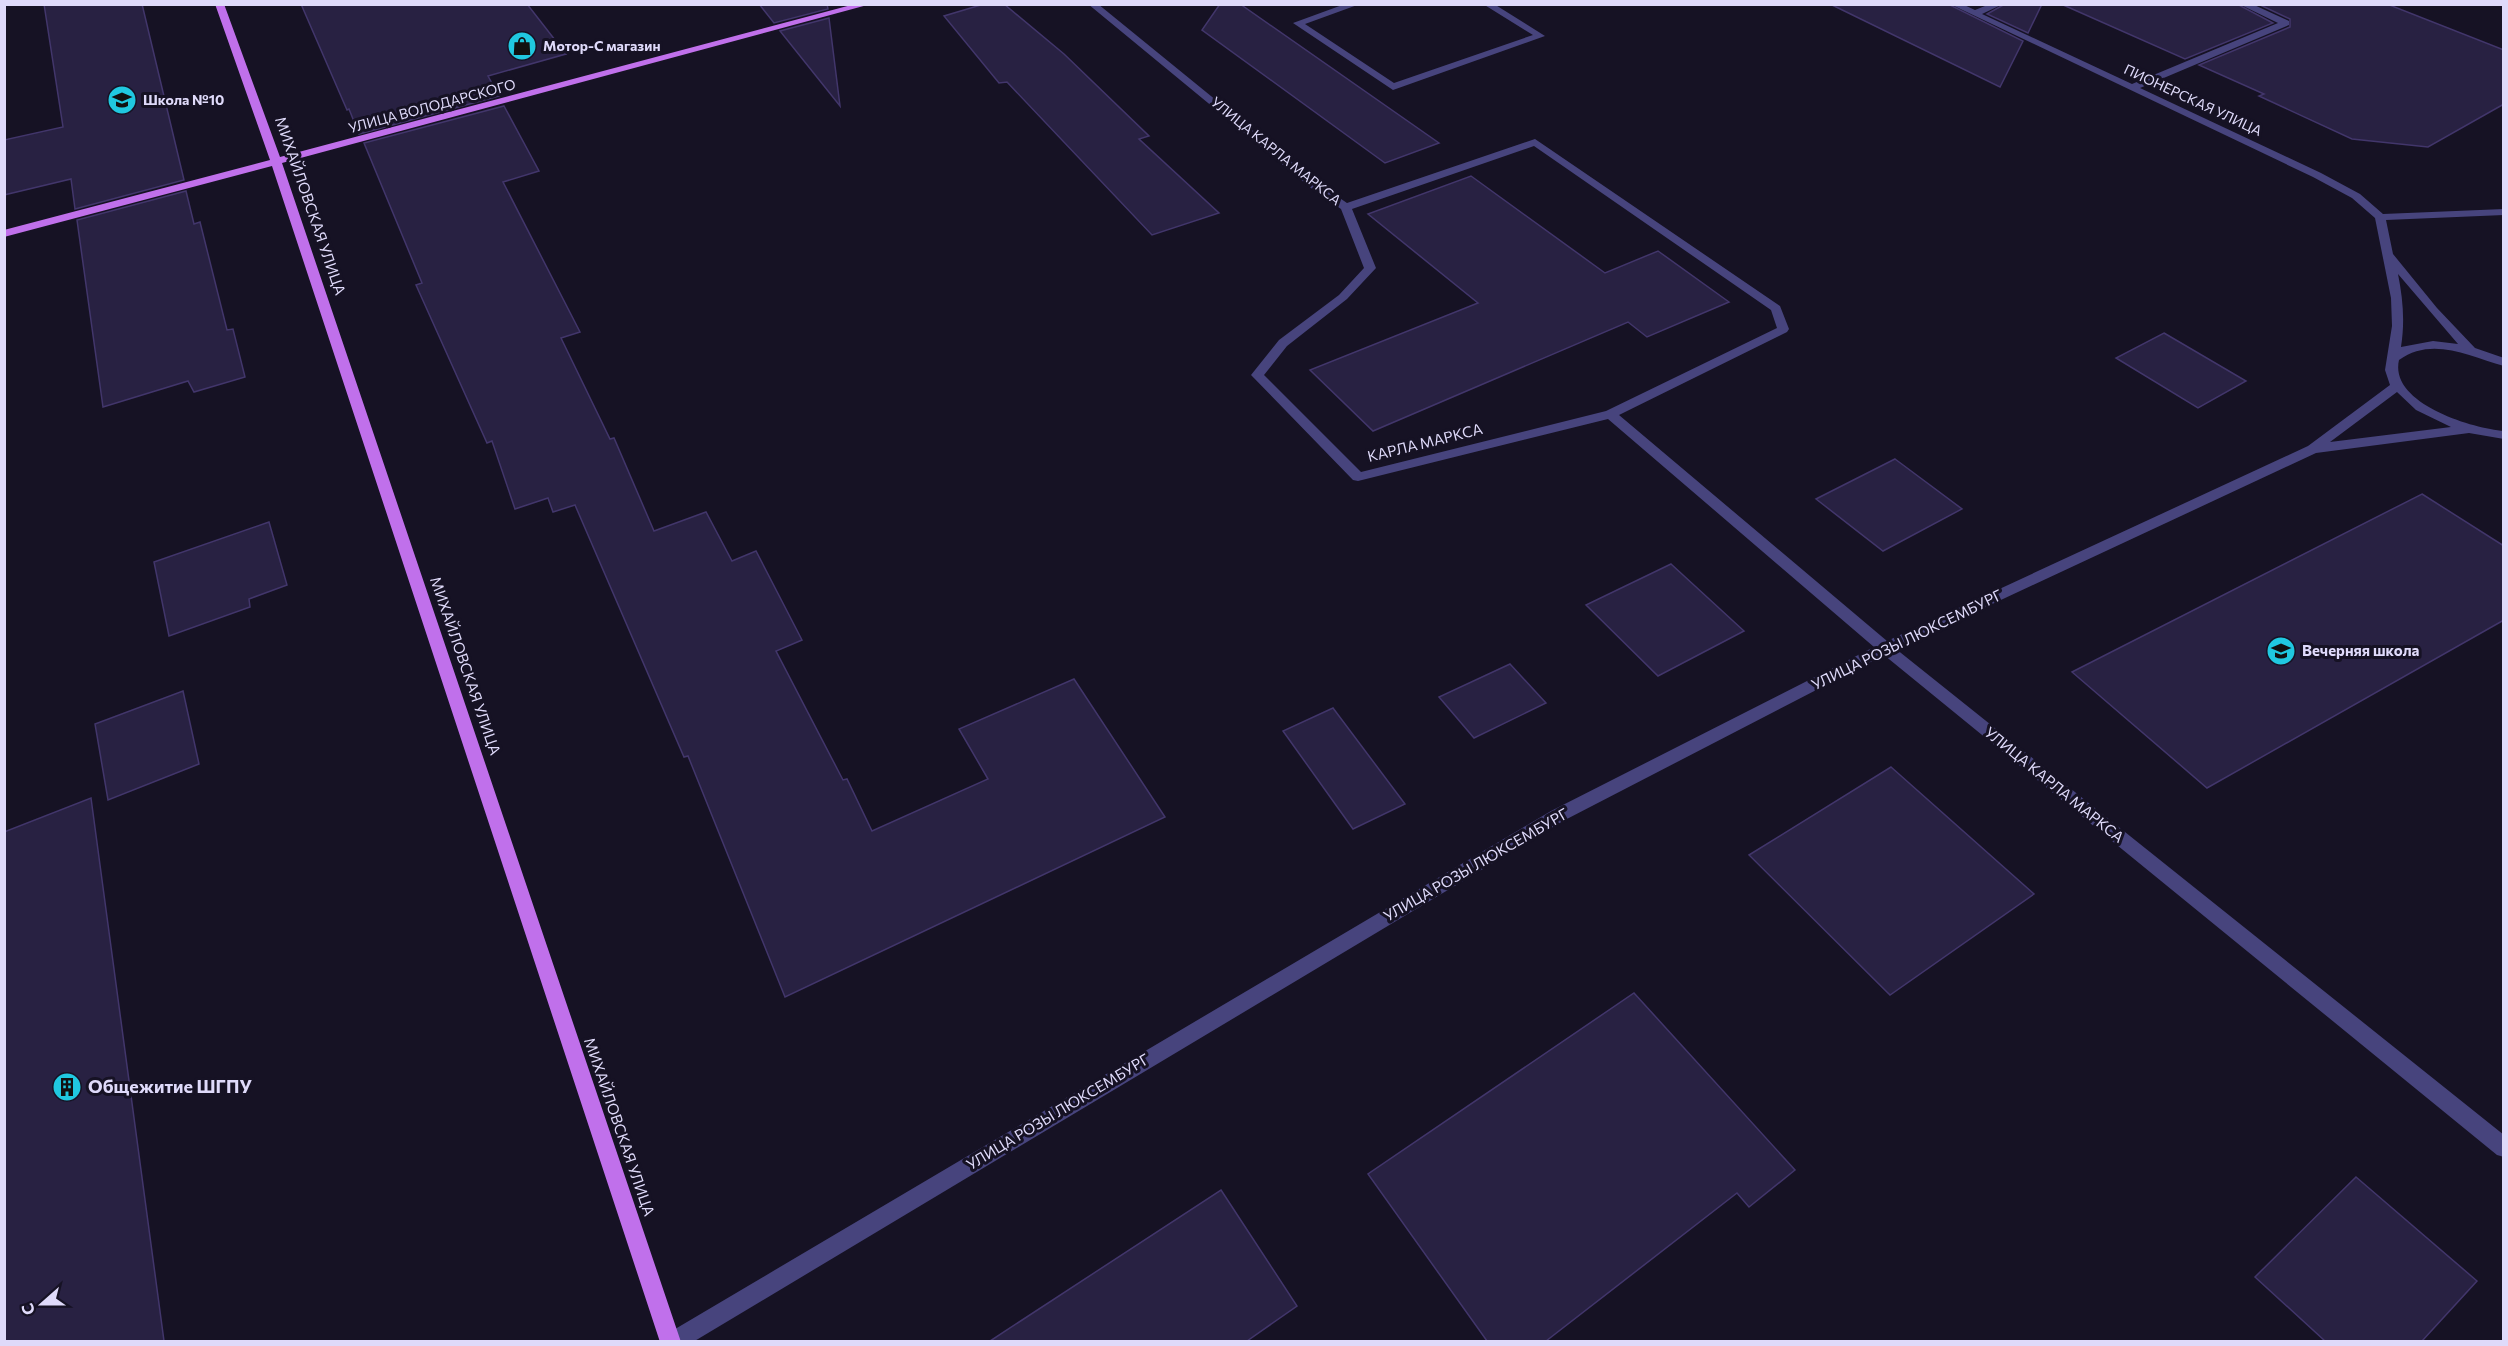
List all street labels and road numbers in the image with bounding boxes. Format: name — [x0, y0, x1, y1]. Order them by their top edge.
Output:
street label: ПИОНЕРСКАЯ УЛИЦА — [2121, 60, 2265, 139]
street label: УЛИЦА ВОЛОДАРСКОГО — [346, 75, 517, 136]
street label: УЛИЦА КАРЛА МАРКСА — [1208, 93, 1345, 209]
street label: МИХАЙЛОВСКАЯ УЛИЦА — [272, 114, 350, 297]
street label: КАРЛА МАРКСА — [1365, 419, 1484, 465]
street label: МИХАЙЛОВСКАЯ УЛИЦА — [427, 574, 505, 757]
street label: УЛИЦА РОЗЫ ЛЮКСЕМБУРГ — [1808, 585, 2005, 693]
street label: УЛИЦА КАРЛА МАРКСА — [1981, 722, 2128, 846]
street label: УЛИЦА РОЗЫ ЛЮКСЕМБУРГ — [1380, 804, 1571, 924]
street label: МИХАЙЛОВСКАЯ УЛИЦА — [581, 1035, 659, 1218]
street label: УЛИЦА РОЗЫ ЛЮКСЕМБУРГ — [963, 1049, 1152, 1173]

